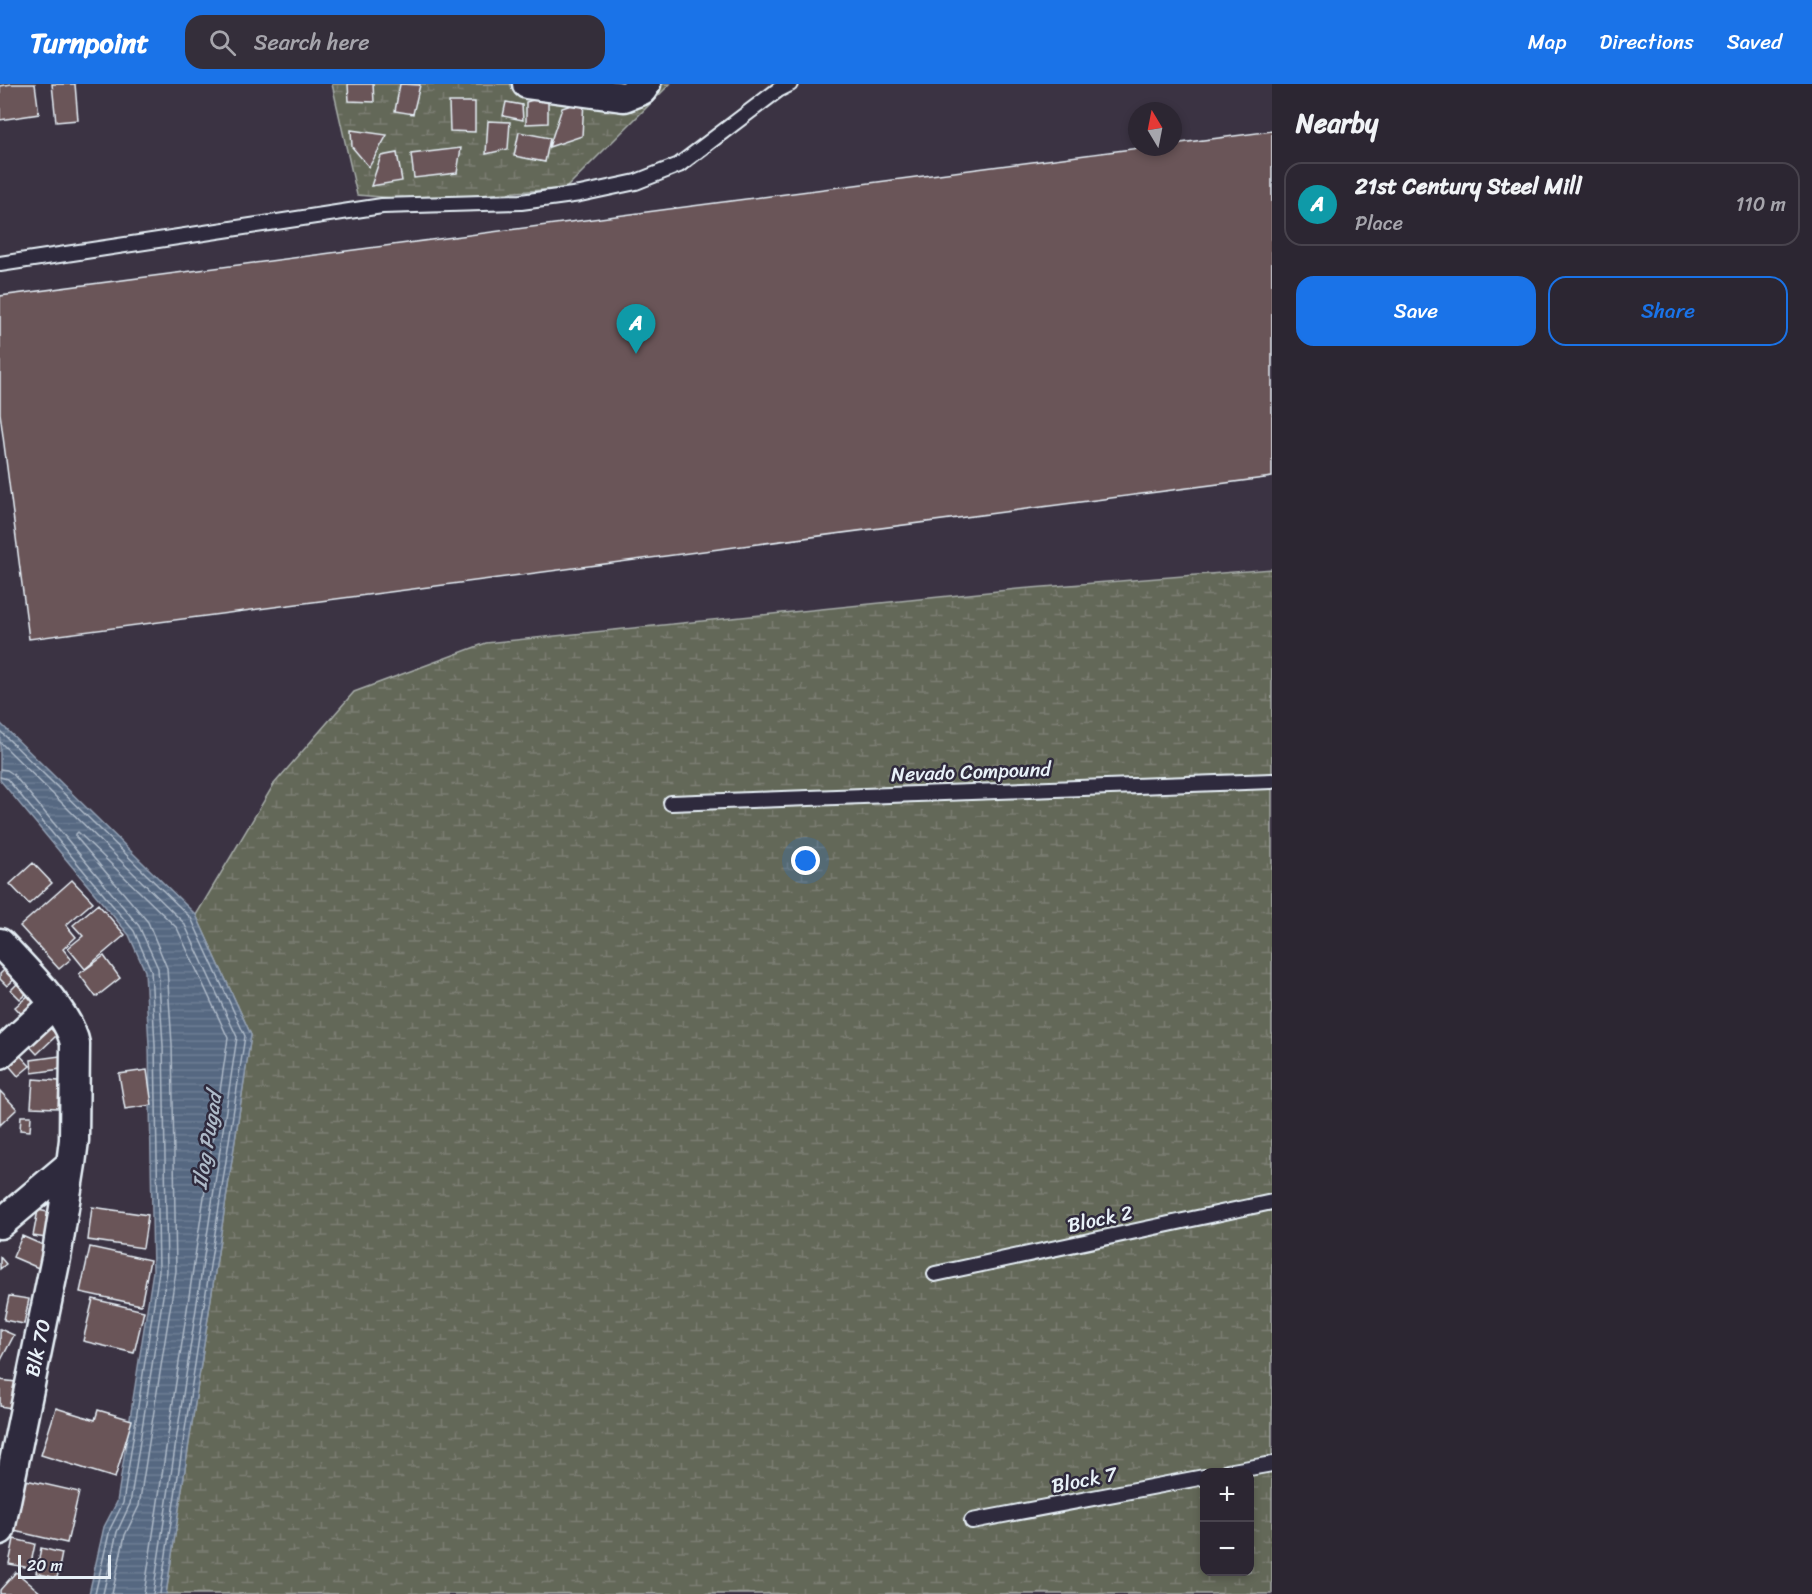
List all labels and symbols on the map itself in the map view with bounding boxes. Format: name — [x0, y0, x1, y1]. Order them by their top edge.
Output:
north arrow — [1128, 102, 1182, 156]
pin: A — [616, 304, 656, 354]
street label: Nevado Compound — [890, 752, 1053, 792]
your location — [791, 846, 820, 875]
water label: Ilog Pugad — [180, 1084, 234, 1193]
street label: Block 2 — [1064, 1195, 1136, 1243]
street label: Blk 70 — [15, 1316, 61, 1380]
street label: Block 7 — [1048, 1456, 1121, 1503]
scale bar — [18, 1552, 111, 1580]

